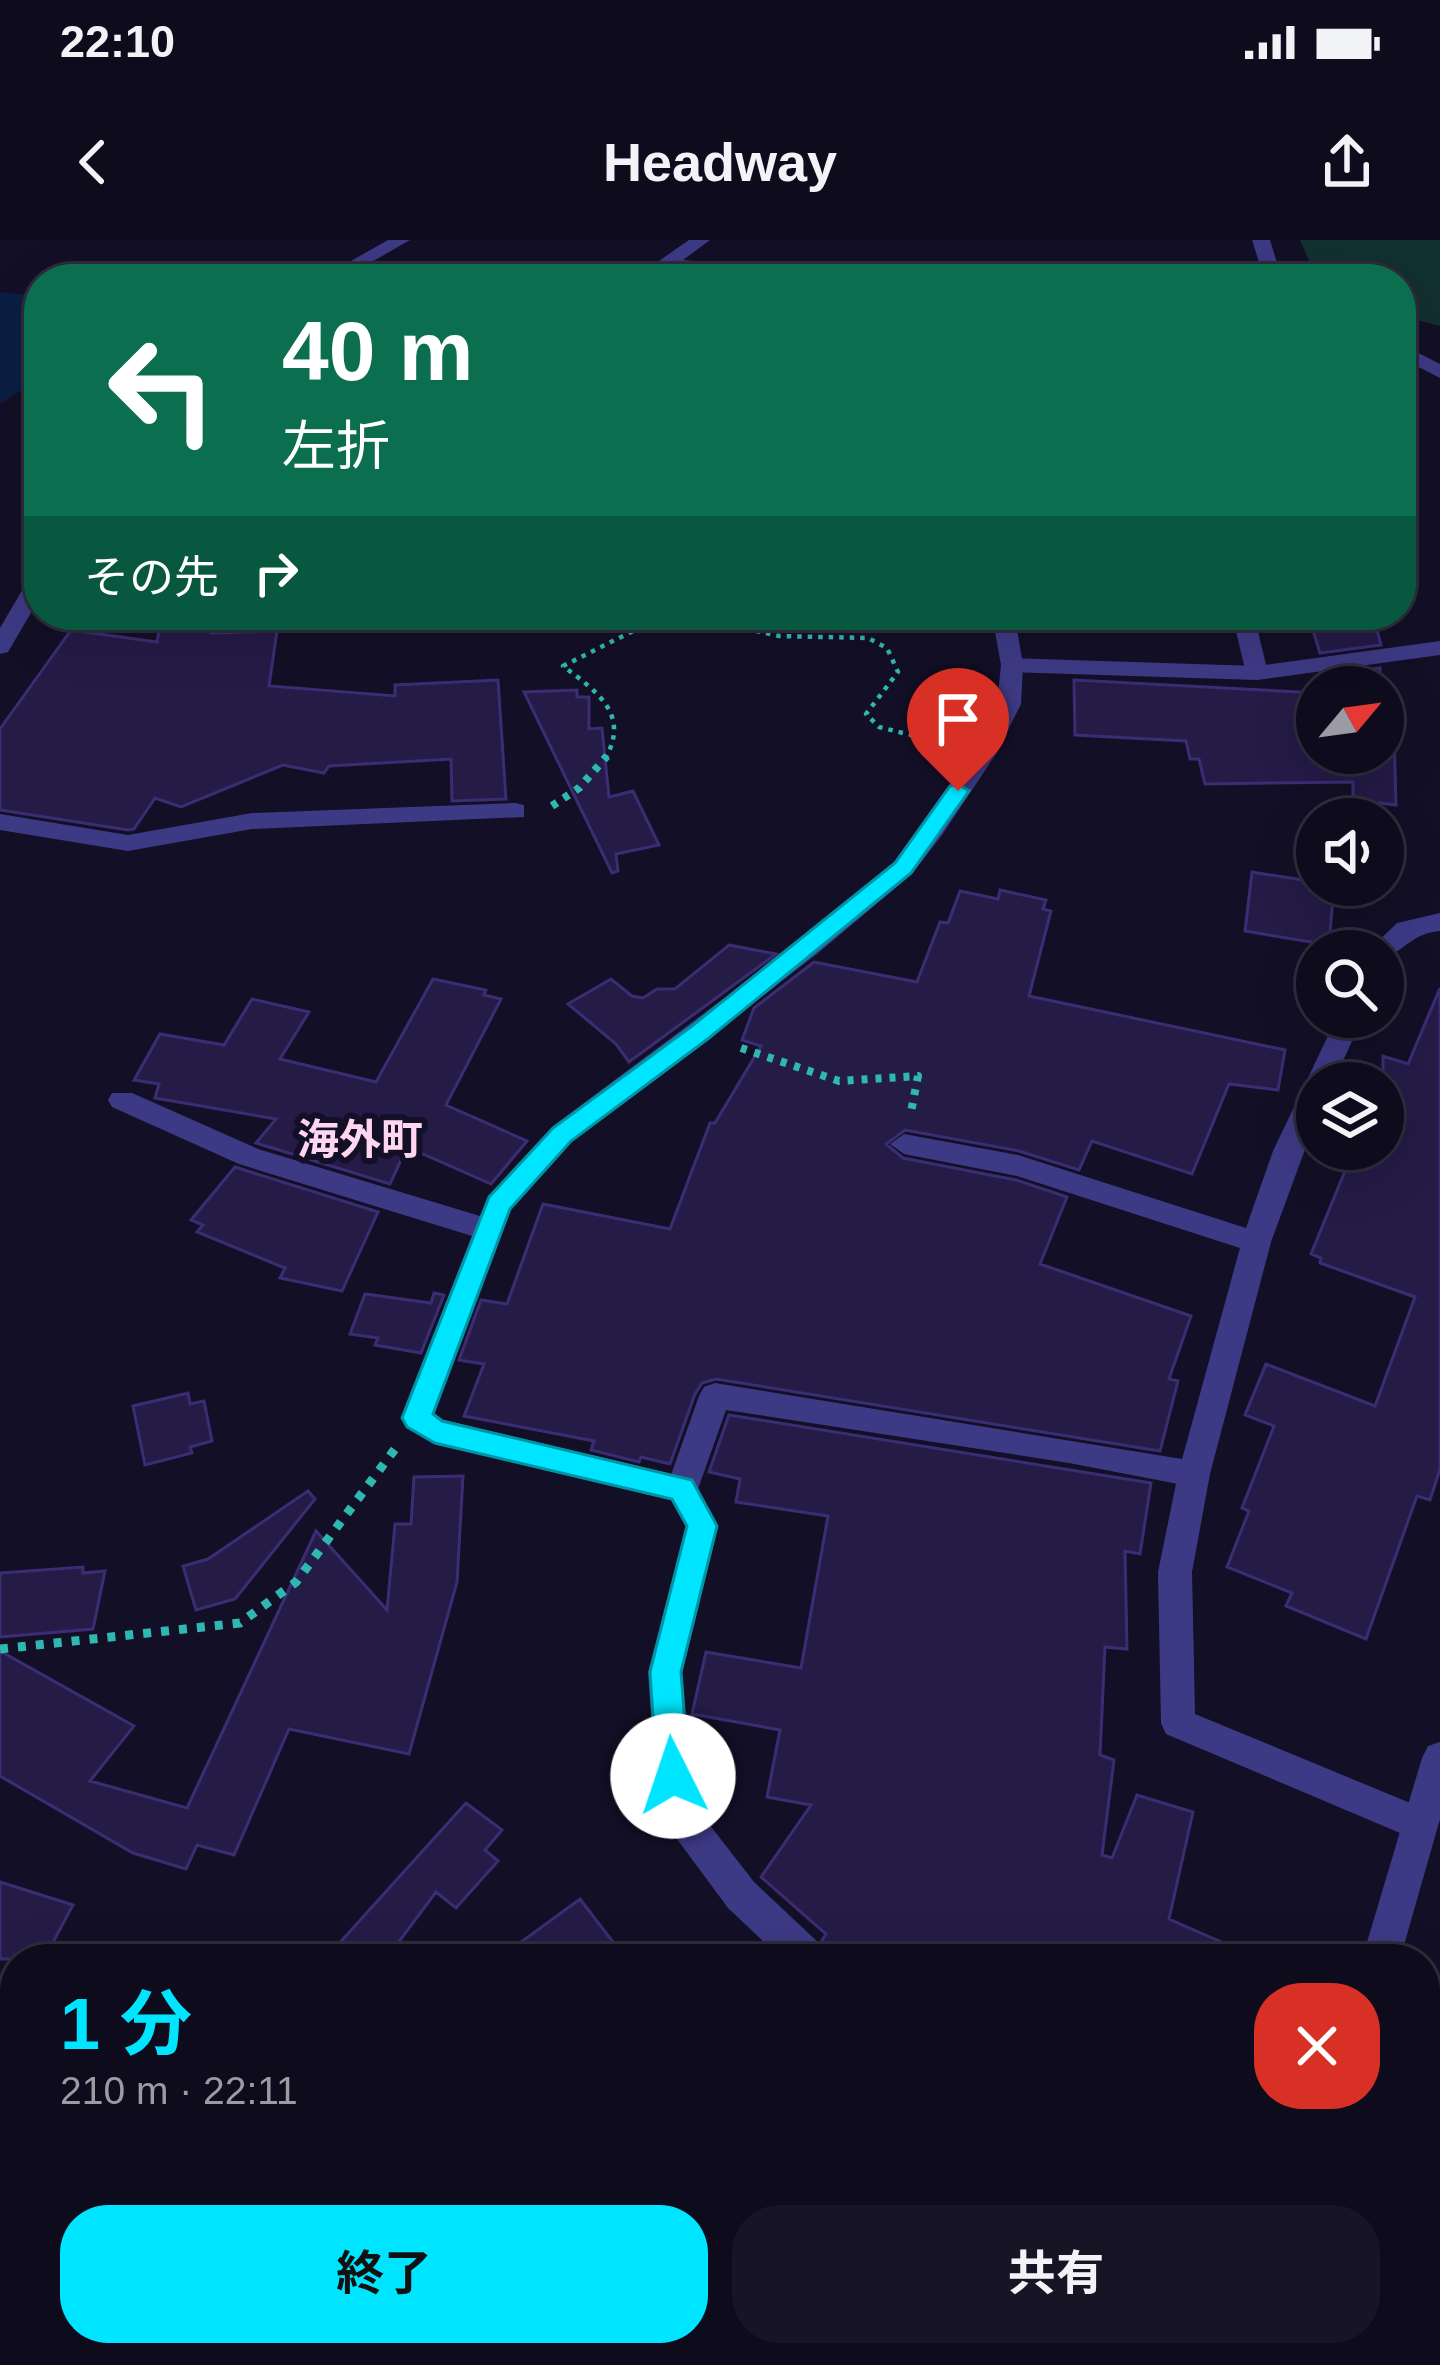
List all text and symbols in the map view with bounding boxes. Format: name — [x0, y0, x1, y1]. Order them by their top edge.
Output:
text: 22:10 — [60, 16, 175, 67]
icon: back — [60, 129, 126, 195]
icon: share — [1314, 129, 1380, 195]
text: Headway — [603, 132, 837, 192]
text: 40 m — [282, 304, 473, 398]
icon: left — [84, 312, 240, 468]
text: 左折 — [282, 416, 390, 476]
icon: right — [243, 540, 309, 606]
text: その先 — [84, 552, 219, 603]
north arrow — [1296, 666, 1404, 774]
map controls — [1296, 666, 1404, 1170]
pin — [907, 668, 1009, 791]
icon: arrive — [925, 686, 991, 752]
button: sound — [1296, 798, 1404, 906]
button: search — [1296, 930, 1404, 1038]
button: layers — [1296, 1062, 1404, 1170]
district label: 海外町 — [297, 1116, 423, 1163]
position arrow — [610, 1713, 736, 1839]
button: close — [1254, 1983, 1380, 2109]
text: 1 分 — [60, 1984, 192, 2064]
text: 210 m · 22:11 — [60, 2069, 298, 2112]
button: 終了 — [60, 2205, 708, 2343]
button: 共有 — [732, 2205, 1380, 2343]

